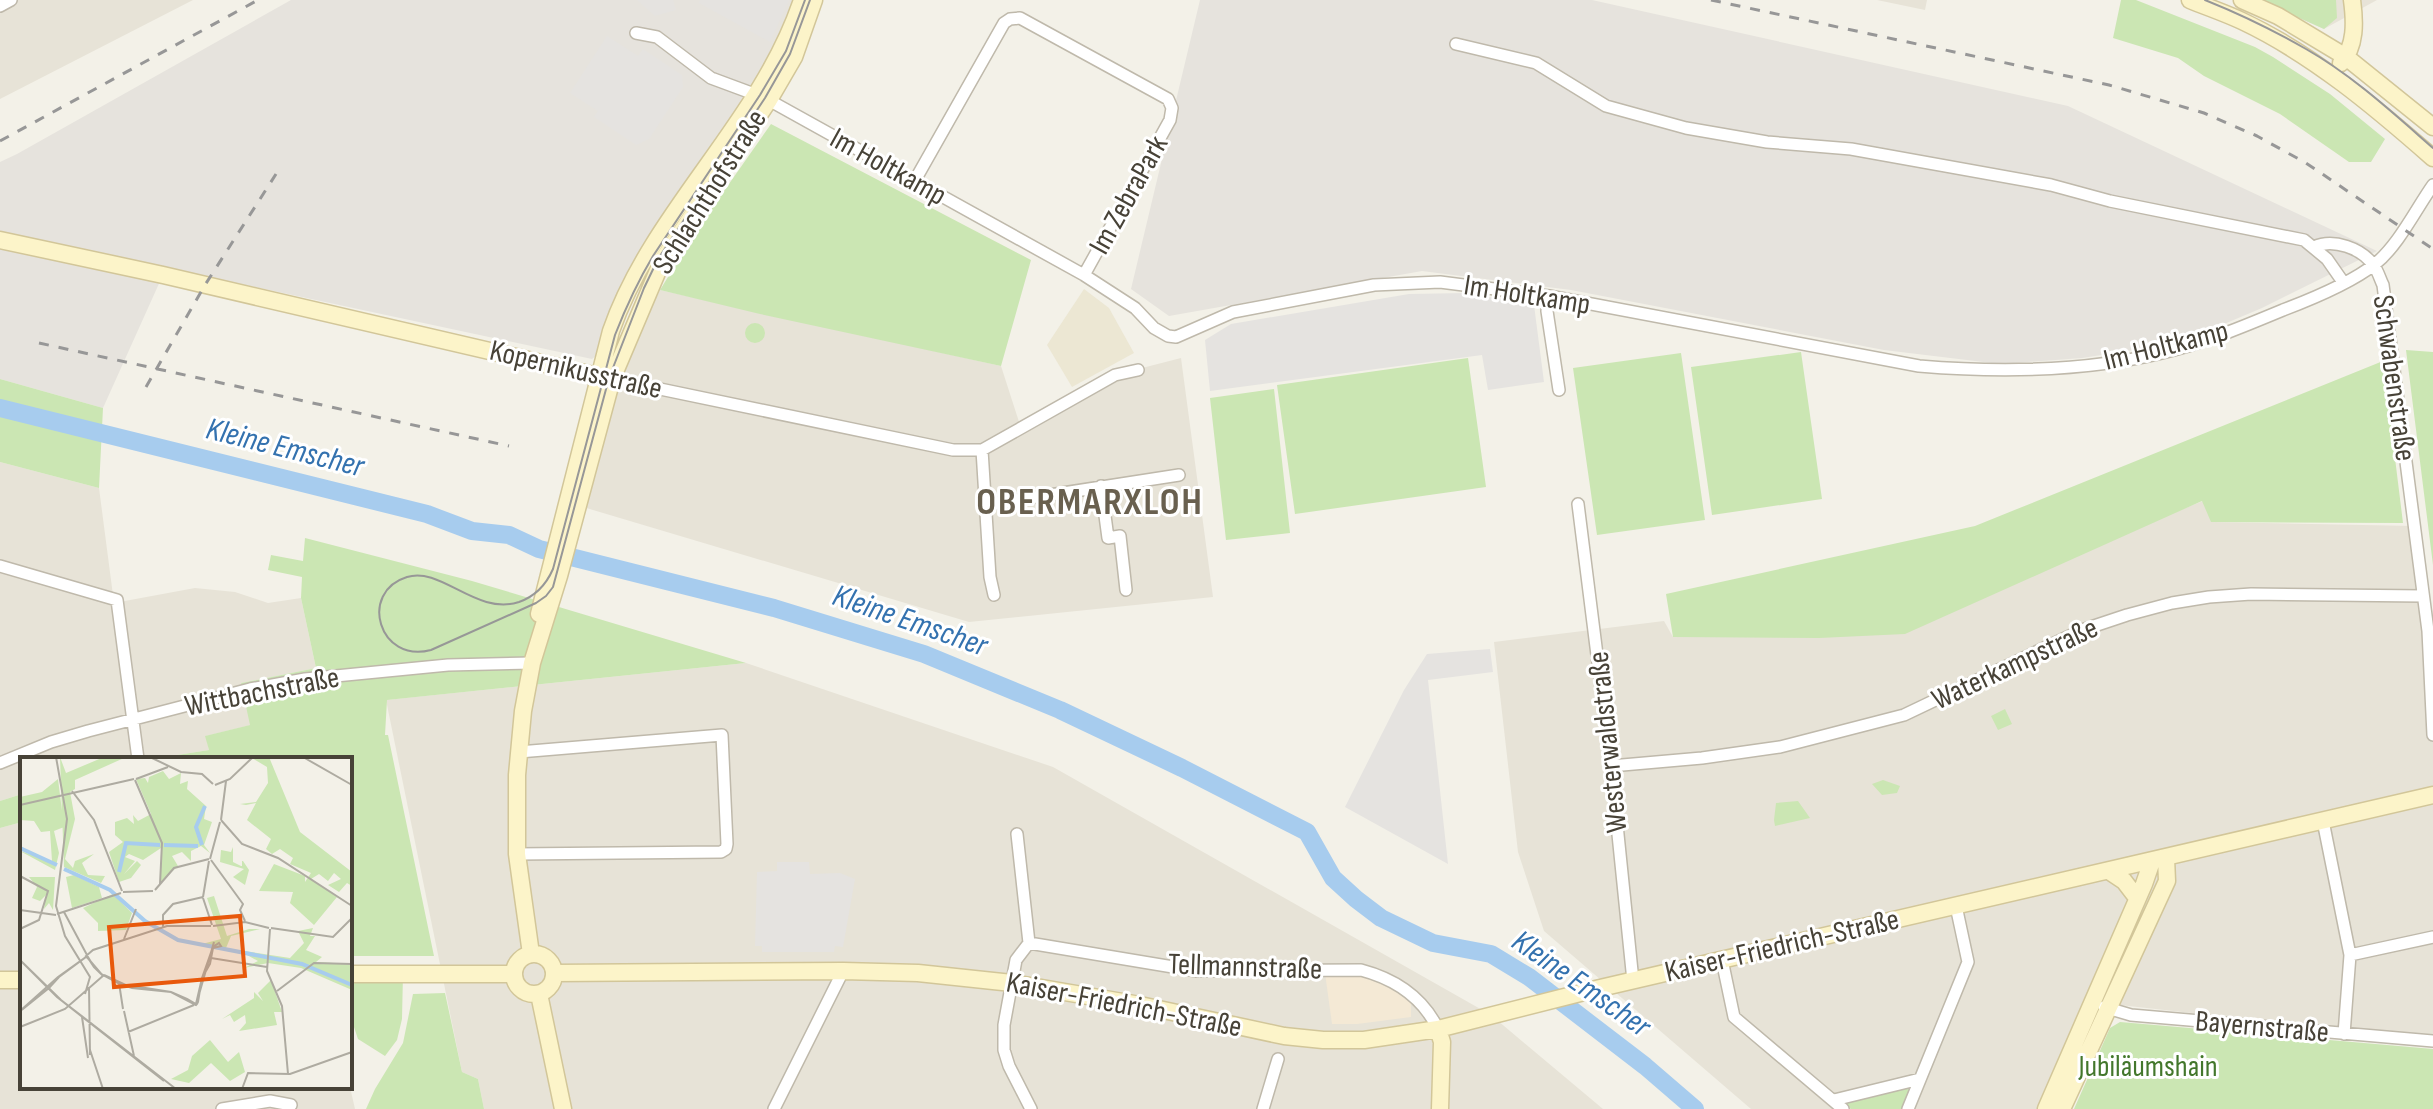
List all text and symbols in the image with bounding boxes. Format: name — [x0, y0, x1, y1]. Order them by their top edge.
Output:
street label: Schlachthofstraße — [645, 103, 775, 281]
street label: Im Holtkamp — [824, 120, 952, 214]
street label: Im ZebraPark — [1082, 129, 1177, 261]
street label: Im Holtkamp — [1461, 267, 1593, 323]
street label: Schwabenstraße — [2365, 293, 2423, 463]
street label: Im Holtkamp — [2100, 313, 2232, 379]
street label: Kopernikusstraße — [486, 333, 666, 407]
water label: Kleine Emscher — [202, 410, 369, 487]
district label: OBERMARXLOH — [976, 480, 1204, 525]
water label: Kleine Emscher — [828, 576, 993, 666]
street label: Waterkampstraße — [1926, 610, 2104, 718]
street label: Westerwaldstraße — [1581, 650, 1635, 834]
street label: Wittbachstraße — [182, 659, 342, 725]
inset map — [20, 757, 352, 1089]
street label: Kaiser-Friedrich-Straße — [1661, 902, 1903, 990]
water label: Kleine Emscher — [1504, 922, 1659, 1047]
street label: Tellmannstraße — [1167, 946, 1323, 988]
street label: Kaiser-Friedrich-Straße — [1003, 965, 1245, 1045]
street label: Bayernstraße — [2194, 1003, 2330, 1051]
park label: Jubiläumshain — [2077, 1049, 2218, 1085]

